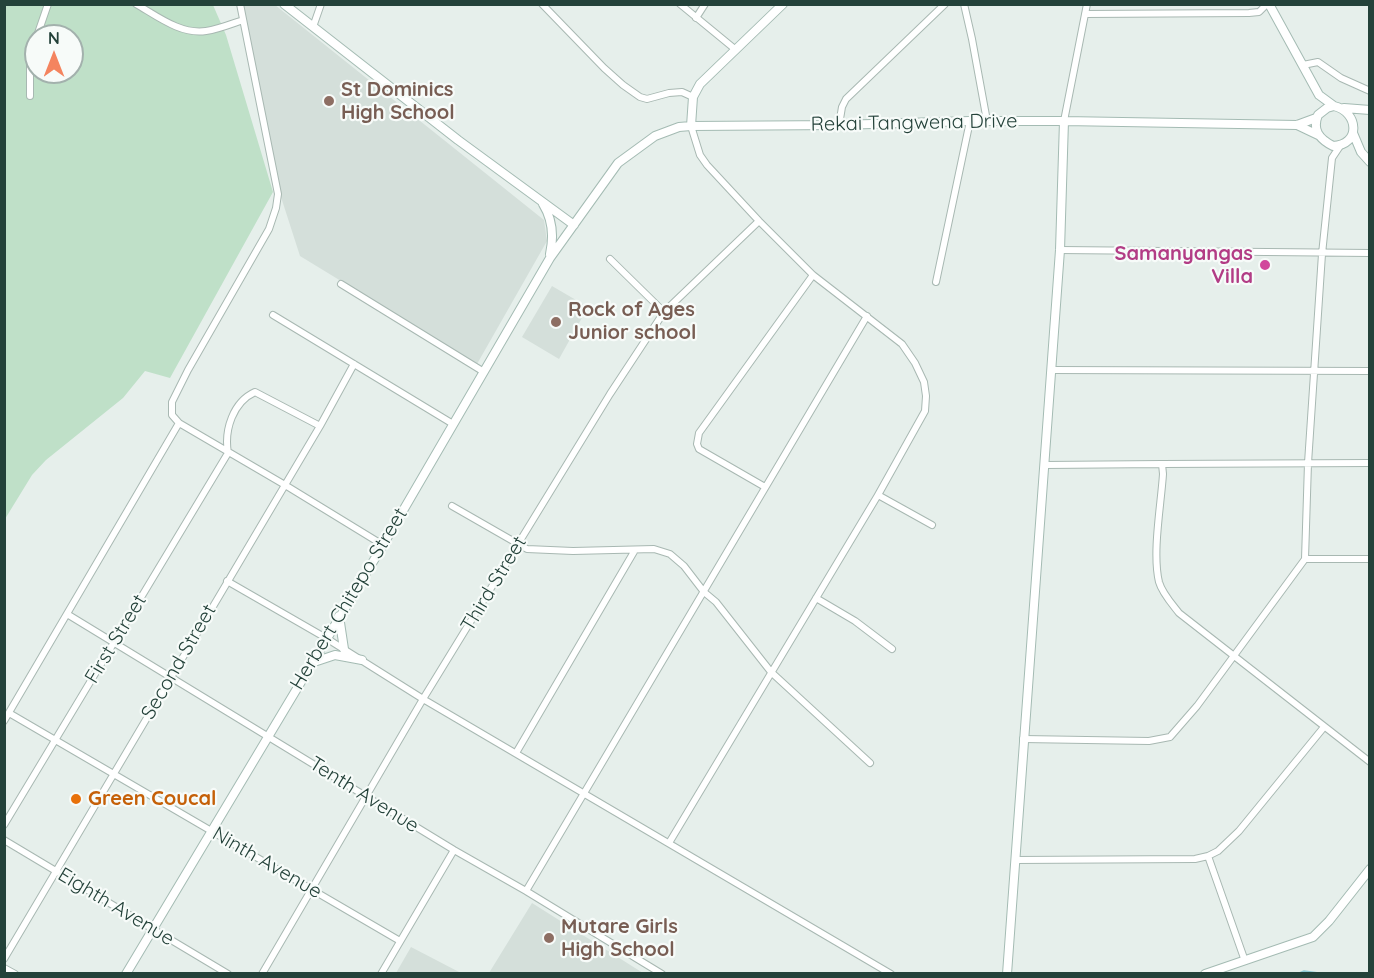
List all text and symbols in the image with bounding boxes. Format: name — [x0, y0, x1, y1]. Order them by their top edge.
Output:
north arrow — [24, 24, 84, 84]
text: N — [48, 28, 60, 48]
place label: St Dominics High School — [341, 78, 455, 125]
marker: St Dominics High School — [322, 94, 336, 108]
street label: Rekai Tangwena Drive — [810, 109, 1018, 137]
place label: Samanyangas Villa — [1115, 242, 1253, 289]
marker: Samanyangas Villa — [1258, 258, 1272, 272]
place label: Rock of Ages Junior school — [568, 298, 696, 345]
marker: Rock of Ages Junior school — [549, 315, 563, 329]
street label: Herbert Chitepo Street — [285, 504, 413, 694]
street label: Third Street — [456, 532, 532, 636]
street label: First Street — [80, 590, 152, 688]
street label: Second Street — [136, 600, 222, 724]
street label: Tenth Avenue — [305, 752, 423, 838]
place label: Green Coucal — [88, 787, 216, 811]
marker: Green Coucal — [69, 792, 83, 806]
street label: Ninth Avenue — [208, 822, 326, 904]
street label: Eighth Avenue — [53, 863, 179, 951]
place label: Mutare Girls High School — [561, 915, 678, 962]
marker: Mutare Girls High School — [542, 931, 556, 945]

